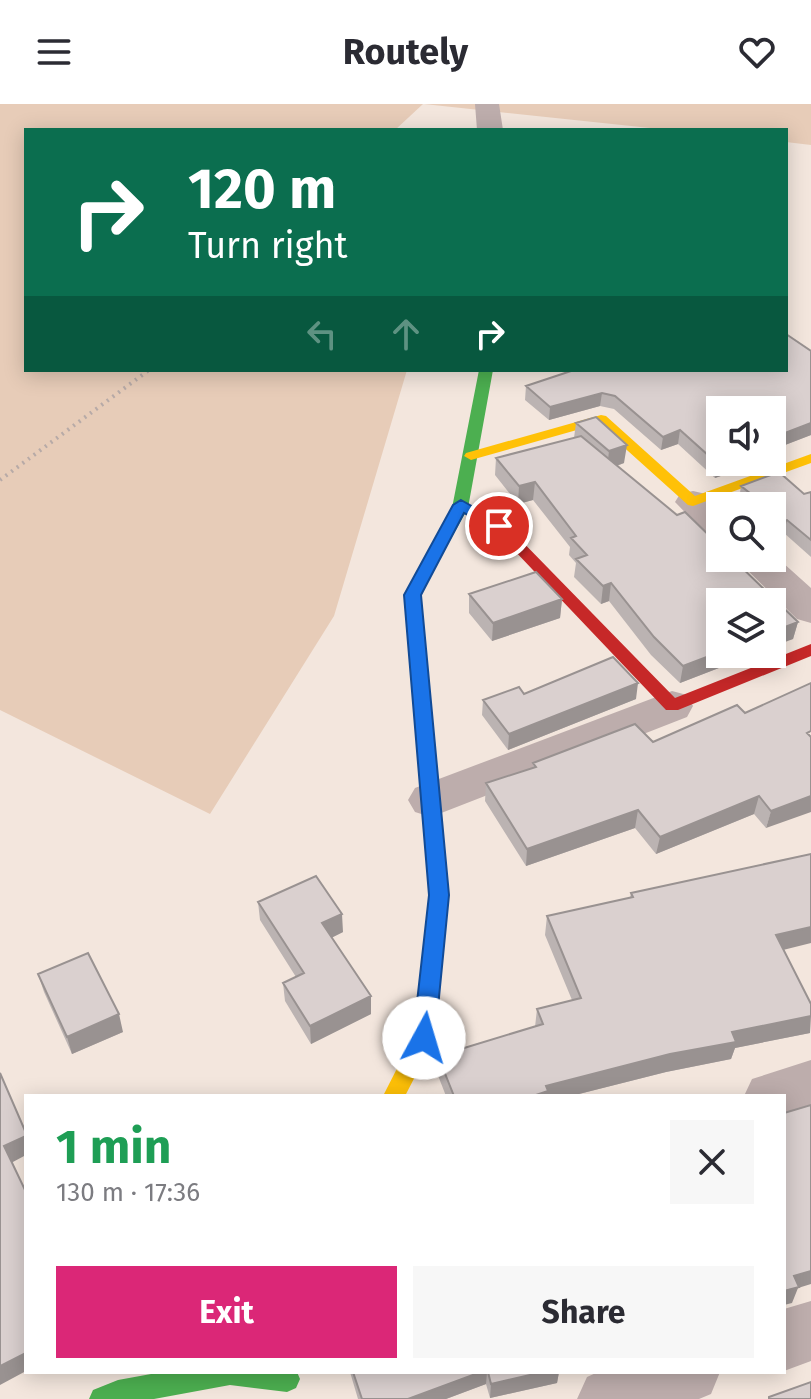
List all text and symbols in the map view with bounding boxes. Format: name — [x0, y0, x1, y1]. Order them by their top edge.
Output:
icon: menu — [32, 30, 76, 74]
text: Routely — [343, 30, 468, 74]
icon: heart — [735, 30, 779, 74]
text: 120 m — [188, 156, 336, 223]
icon: right — [56, 160, 160, 264]
text: Turn right — [188, 224, 348, 268]
icon: left — [300, 312, 344, 356]
icon: ahead — [384, 312, 428, 356]
icon: right — [468, 312, 512, 356]
map controls — [706, 396, 786, 668]
button: sound — [706, 396, 786, 476]
pin — [465, 492, 533, 560]
button: search — [706, 492, 786, 572]
icon: arrive — [477, 504, 521, 548]
button: layers — [706, 588, 786, 668]
position arrow — [382, 996, 466, 1080]
text: 1 min — [56, 1118, 171, 1176]
button: close — [670, 1120, 754, 1204]
text: 130 m · 17:36 — [56, 1177, 200, 1208]
button: Exit — [56, 1266, 397, 1358]
button: Share — [413, 1266, 754, 1358]

